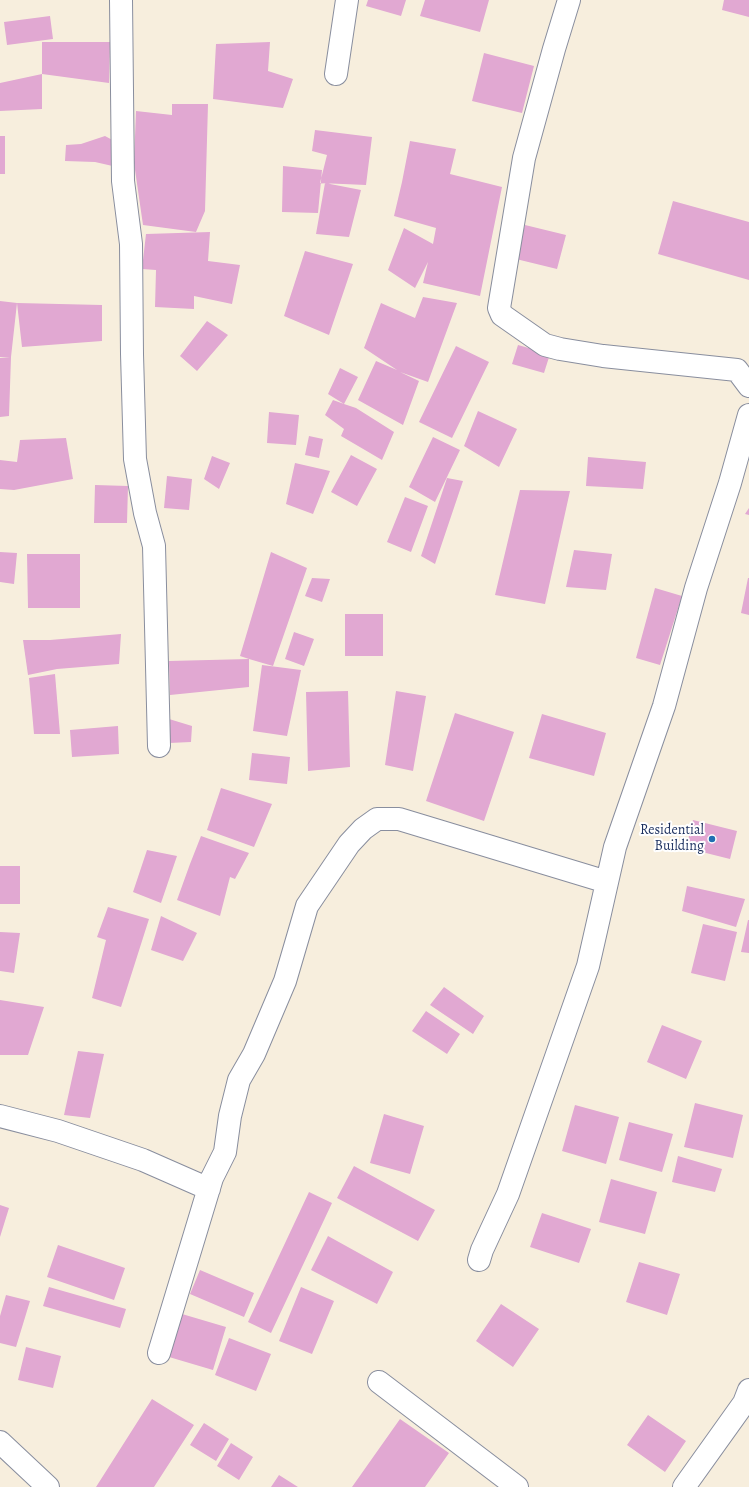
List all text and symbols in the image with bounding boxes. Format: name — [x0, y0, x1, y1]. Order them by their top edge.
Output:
place label: Residential Building — [640, 823, 704, 856]
marker: Residential Building — [707, 834, 717, 844]

